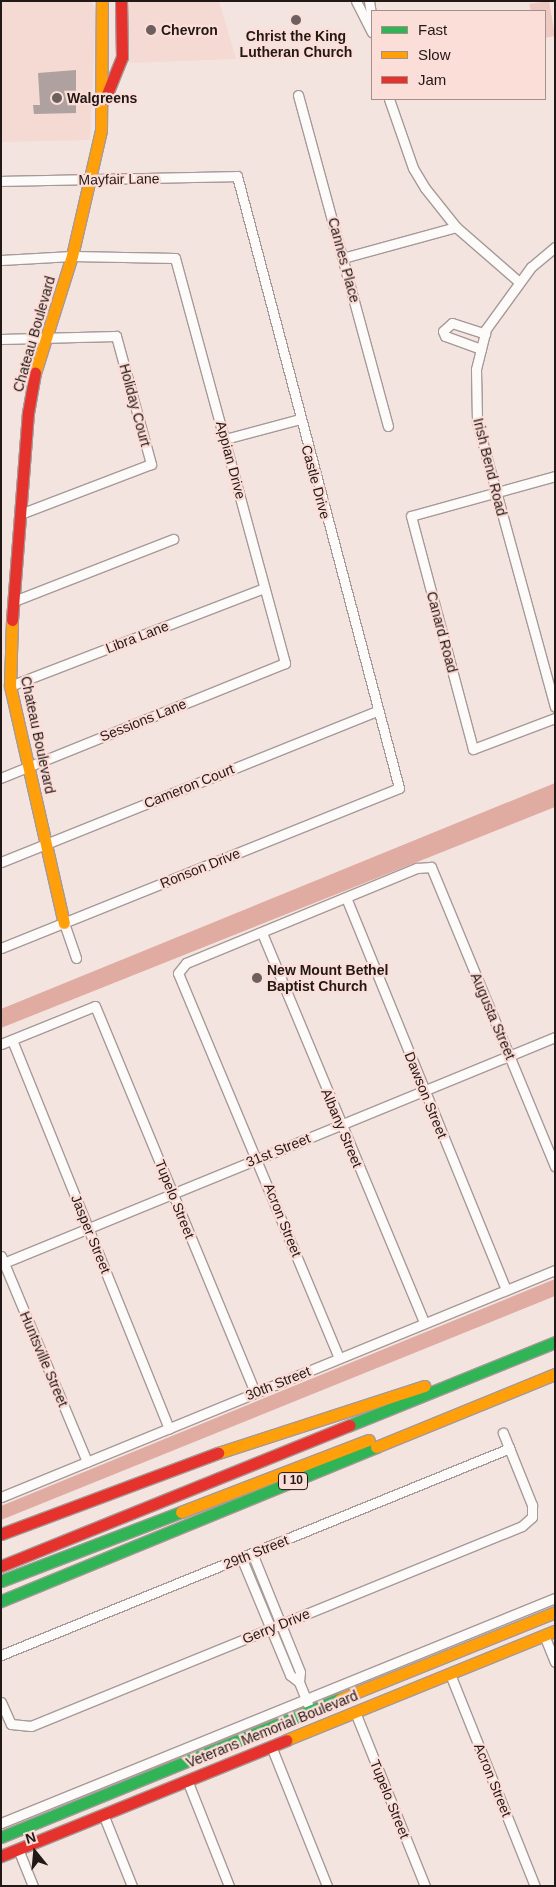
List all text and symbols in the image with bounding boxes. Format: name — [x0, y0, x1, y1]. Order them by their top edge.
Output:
legend — [371, 10, 546, 100]
marker: Christ the King Lutheran Church — [290, 14, 302, 26]
text: Fast — [418, 21, 447, 38]
place label: Chevron — [161, 22, 218, 38]
marker: Chevron — [145, 24, 157, 36]
place label: Christ the King Lutheran Church — [240, 28, 352, 60]
text: Slow — [418, 46, 451, 63]
text: Jam — [418, 71, 446, 88]
place label: Walgreens — [67, 90, 137, 106]
marker: Walgreens — [51, 92, 63, 104]
street label: Mayfair Lane — [78, 170, 160, 188]
street label: Cannes Place — [325, 216, 363, 304]
street label: Chateau Boulevard — [9, 274, 59, 394]
street label: Holiday Court — [116, 362, 154, 448]
street label: Irish Bend Road — [470, 416, 510, 518]
street label: Appian Drive — [213, 419, 249, 501]
street label: Castle Drive — [298, 443, 334, 521]
street label: Canard Road — [423, 590, 461, 674]
street label: Libra Lane — [103, 617, 171, 657]
street label: Chateau Boulevard — [17, 675, 59, 795]
street label: Sessions Lane — [97, 695, 189, 745]
street label: Cameron Court — [141, 760, 237, 812]
street label: Ronson Drive — [158, 844, 242, 892]
place label: New Mount Bethel Baptist Church — [267, 962, 388, 994]
street label: Augusta Street — [467, 970, 519, 1062]
marker: New Mount Bethel Baptist Church — [251, 972, 263, 984]
street label: Dawson Street — [401, 1049, 451, 1141]
street label: Albany Street — [318, 1086, 366, 1170]
street label: 31st Street — [243, 1130, 313, 1170]
street label: Tupelo Street — [152, 1157, 198, 1241]
street label: Acron Street — [261, 1181, 305, 1259]
street label: Jasper Street — [68, 1192, 114, 1276]
street label: Huntsville Street — [16, 1309, 72, 1409]
street label: 30th Street — [243, 1362, 313, 1404]
road number: I 10 — [277, 1472, 309, 1490]
street label: 29th Street — [221, 1531, 291, 1573]
street label: Gerry Drive — [240, 1605, 312, 1647]
street label: Veterans Memorial Boulevard — [184, 1687, 360, 1771]
street label: Acron Street — [471, 1741, 515, 1819]
street label: Tupelo Street — [367, 1757, 413, 1841]
north arrow — [10, 1827, 60, 1877]
text: N — [23, 1829, 38, 1847]

